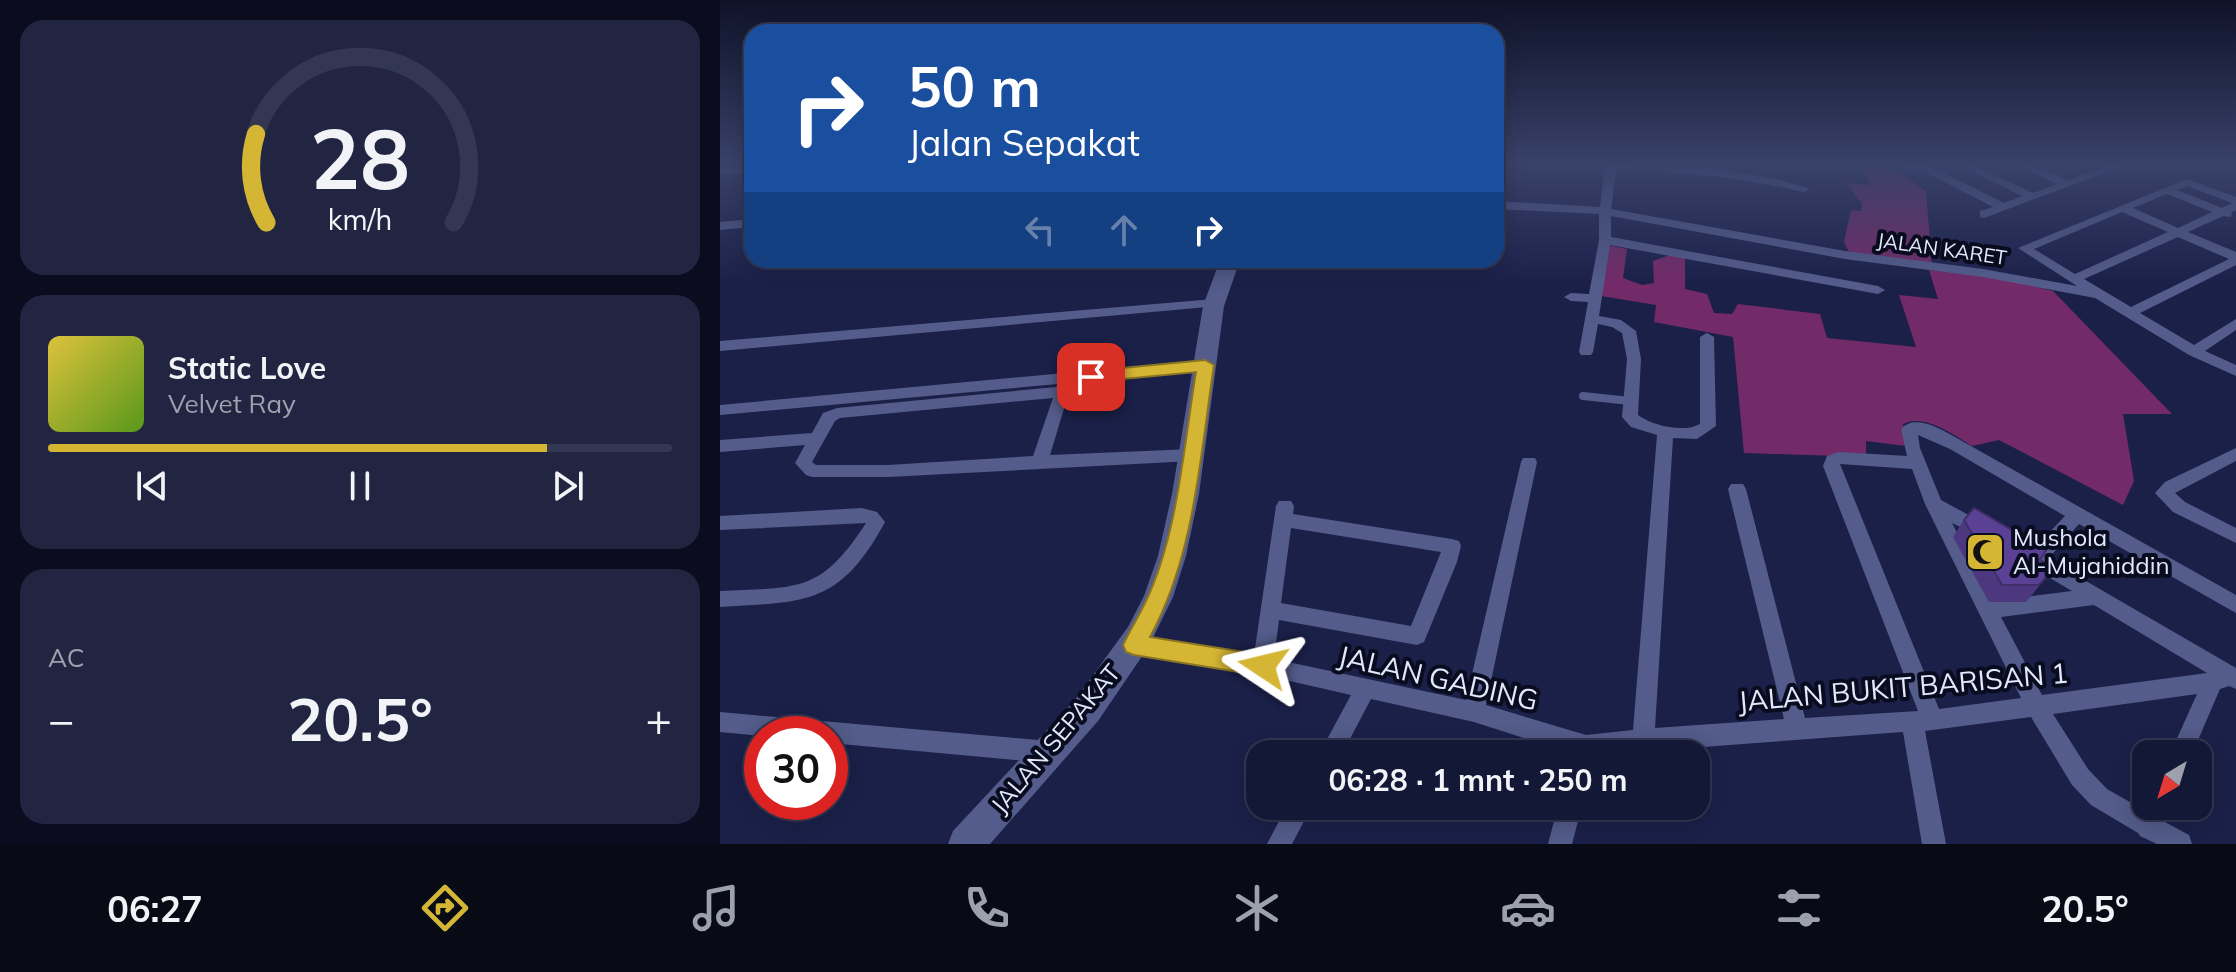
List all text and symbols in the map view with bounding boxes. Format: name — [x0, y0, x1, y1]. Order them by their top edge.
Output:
text: 50 m — [908, 51, 1041, 121]
icon: right — [776, 56, 880, 160]
text: 28 — [310, 105, 410, 210]
text: Jalan Sepakat — [908, 120, 1140, 165]
text: km/h — [328, 202, 392, 238]
icon: left — [1018, 208, 1062, 252]
icon: ahead — [1102, 208, 1146, 252]
icon: right — [1186, 208, 1230, 252]
street label: JALAN KARET — [1876, 227, 2009, 270]
pin — [1057, 343, 1125, 411]
text: Static Love — [168, 349, 326, 387]
icon: arrive — [1069, 355, 1113, 399]
text: Velvet Ray — [168, 387, 296, 420]
icon: previous — [130, 464, 174, 508]
icon: pause — [338, 464, 382, 508]
icon: next — [546, 464, 590, 508]
place label: Mushola Al-Mujahiddin — [2013, 522, 2170, 580]
mosque icon: Mushola Al-Mujahiddin — [1964, 531, 2006, 573]
position arrow — [1221, 624, 1305, 708]
street label: JALAN GADING — [1335, 638, 1541, 717]
text: AC — [48, 641, 85, 674]
street label: JALAN BUKIT BARISAN 1 — [1737, 655, 2069, 718]
street label: JALAN SEPAKAT — [984, 657, 1127, 819]
text: 20.5° — [287, 681, 433, 756]
text: − — [48, 692, 74, 747]
text: + — [646, 692, 672, 747]
speed limit sign: 30 — [744, 716, 848, 820]
north arrow — [2132, 740, 2212, 820]
map controls — [2132, 740, 2212, 820]
text: 06:28 · 1 mnt · 250 m — [1328, 761, 1628, 799]
icon: directions — [417, 880, 473, 936]
icon: music — [688, 880, 744, 936]
icon: phone — [959, 880, 1015, 936]
icon: climate — [1229, 880, 1285, 936]
icon: car — [1500, 880, 1556, 936]
icon: filters — [1771, 880, 1827, 936]
text: 06:27 — [107, 886, 203, 931]
text: 20.5° — [2041, 886, 2129, 931]

